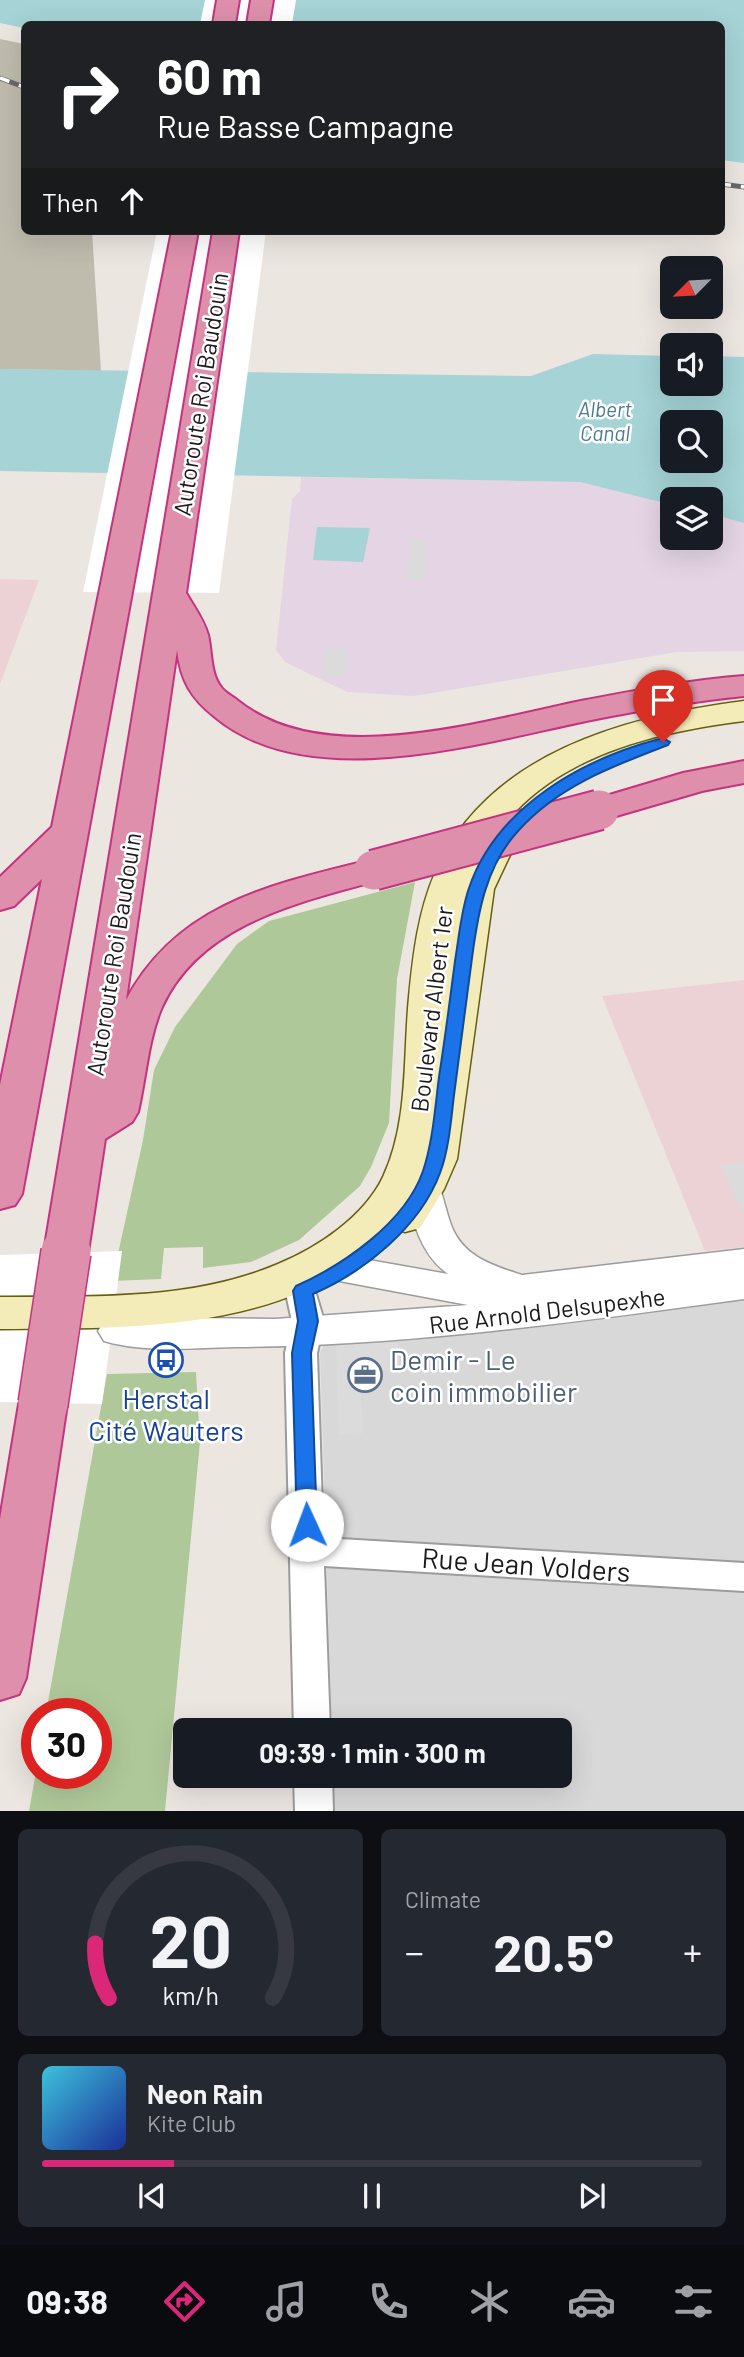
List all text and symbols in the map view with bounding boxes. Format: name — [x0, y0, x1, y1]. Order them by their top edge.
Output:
text: 60 m — [157, 46, 262, 105]
icon: right — [42, 49, 133, 140]
text: Rue Basse Campagne — [157, 106, 454, 144]
icon: ahead — [113, 182, 151, 220]
text: Then — [42, 186, 99, 217]
north arrow — [660, 256, 723, 318]
map controls — [660, 256, 723, 550]
street label: Autoroute Roi Baudouin — [166, 270, 234, 518]
button: sound — [660, 333, 723, 396]
water label: Albert Canal — [578, 396, 633, 445]
button: search — [660, 410, 723, 473]
button: layers — [660, 487, 723, 550]
pin — [633, 670, 693, 742]
icon: arrive — [644, 681, 682, 719]
street label: Autoroute Roi Baudouin — [79, 830, 147, 1078]
street label: Boulevard Albert 1er — [404, 904, 458, 1114]
street label: Rue Arnold Delsupexhe — [427, 1281, 667, 1339]
bus stop icon: Herstal Cité Wauters — [147, 1341, 185, 1379]
place label: Demir - Le coin immobilier — [390, 1342, 577, 1408]
office icon: Demir - Le coin immobilier — [346, 1356, 384, 1394]
place label: Herstal Cité Wauters — [88, 1381, 244, 1447]
position arrow — [270, 1488, 344, 1562]
street label: Rue Jean Volders — [420, 1540, 632, 1588]
speed limit sign: 30 — [21, 1698, 112, 1789]
text: 09:39 · 1 min · 300 m — [259, 1737, 486, 1768]
text: Climate — [405, 1885, 481, 1913]
text: 20 — [149, 1896, 232, 1984]
text: 20.5° — [493, 1920, 614, 1982]
text: − — [405, 1928, 424, 1974]
text: + — [683, 1928, 702, 1974]
text: km/h — [162, 1980, 219, 2010]
text: Neon Rain — [147, 2078, 263, 2109]
text: Kite Club — [147, 2109, 236, 2137]
icon: previous — [133, 2177, 171, 2215]
icon: pause — [353, 2177, 391, 2215]
icon: next — [573, 2177, 611, 2215]
icon: directions — [160, 2277, 209, 2326]
icon: music — [262, 2277, 311, 2326]
icon: phone — [364, 2277, 413, 2326]
icon: climate — [465, 2277, 514, 2326]
icon: car — [567, 2277, 616, 2326]
icon: filters — [669, 2277, 718, 2326]
text: 09:38 — [26, 2282, 108, 2320]

